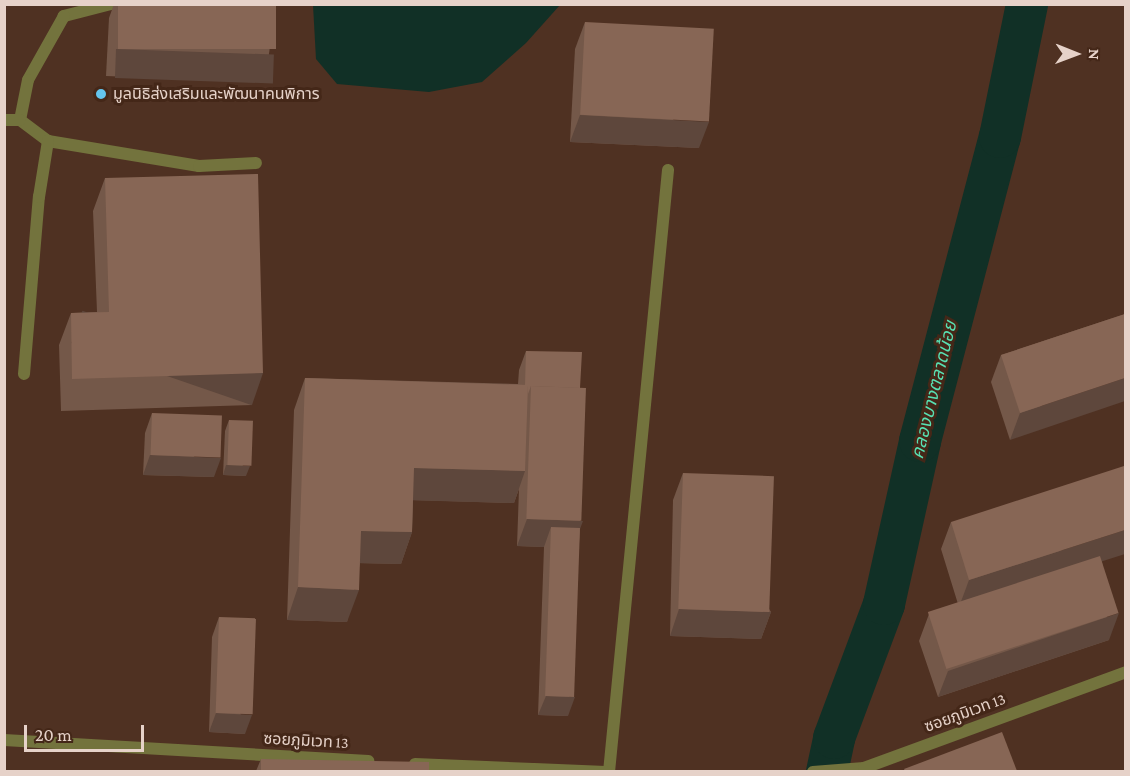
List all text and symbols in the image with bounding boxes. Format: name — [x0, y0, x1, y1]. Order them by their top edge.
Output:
north arrow — [1046, 24, 1106, 84]
text: N — [1086, 49, 1103, 60]
place label: มูลนิธิส่งเสริมและพัฒนาคนพิการ — [113, 84, 320, 104]
marker: มูลนิธิส่งเสริมและพัฒนาคนพิการ — [94, 87, 108, 101]
water label: คลองบางตลาดน้อย — [906, 319, 962, 461]
street label: ซอยภูมิเวท 13 — [922, 689, 1008, 737]
scale bar — [27, 713, 147, 751]
text: 20 m — [35, 725, 72, 745]
street label: ซอยภูมิเวท 13 — [263, 729, 349, 753]

